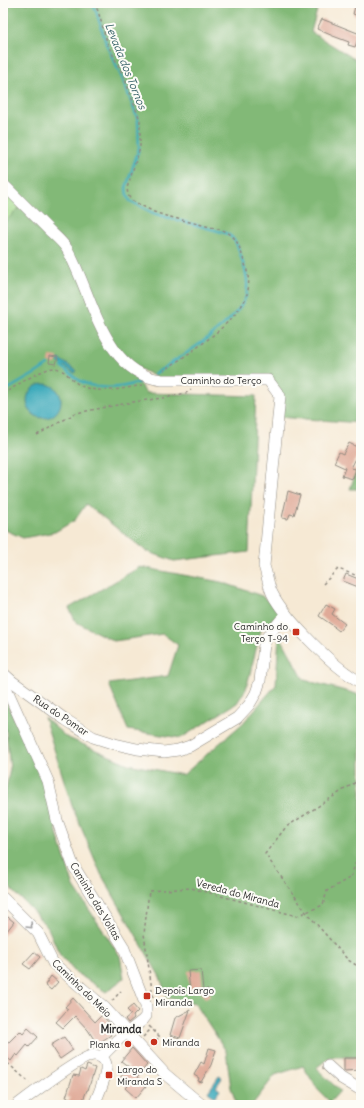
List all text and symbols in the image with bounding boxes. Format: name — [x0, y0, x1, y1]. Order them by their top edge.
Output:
water label: Levada dos Tornos — [102, 21, 150, 112]
street label: Caminho do Terço — [180, 374, 262, 387]
place label: Caminho do Terço T-94 — [234, 620, 288, 645]
marker: Caminho do Terço T-94 — [291, 627, 301, 637]
street label: Rua do Pomar — [31, 692, 91, 739]
street label: Caminho das Voltas — [67, 860, 124, 943]
street label: Vereda do Miranda — [195, 876, 281, 911]
one-way arrow — [25, 921, 33, 929]
street label: Caminho do Meio — [49, 957, 114, 1020]
place label: Depois Largo Miranda — [155, 984, 215, 1009]
marker: Depois Largo Miranda — [142, 991, 152, 1001]
district label: Miranda — [100, 1022, 142, 1036]
place label: Miranda — [162, 1036, 200, 1049]
marker: Miranda — [149, 1037, 159, 1047]
place label: Planka — [90, 1038, 120, 1051]
marker: Planka — [123, 1039, 133, 1049]
place label: Largo do Miranda S — [117, 1063, 163, 1088]
marker: Largo do Miranda S — [104, 1070, 114, 1080]

